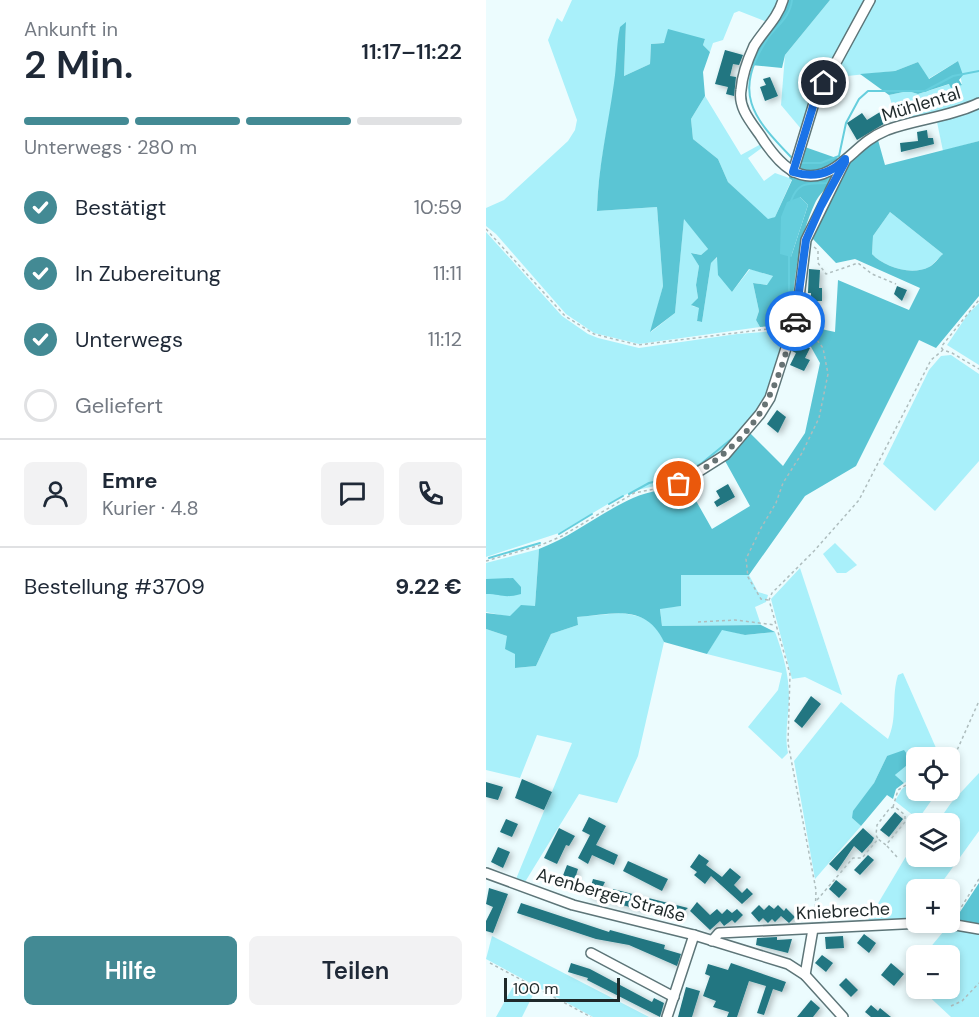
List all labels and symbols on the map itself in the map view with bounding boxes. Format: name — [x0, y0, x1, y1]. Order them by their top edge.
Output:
pin — [798, 57, 849, 108]
street label: Mühlental — [879, 81, 963, 127]
courier — [765, 291, 825, 351]
pin — [653, 458, 704, 509]
street label: Arenberger Straße — [534, 862, 688, 928]
street label: Kniebreche — [795, 897, 891, 925]
scale bar — [504, 975, 620, 1002]

